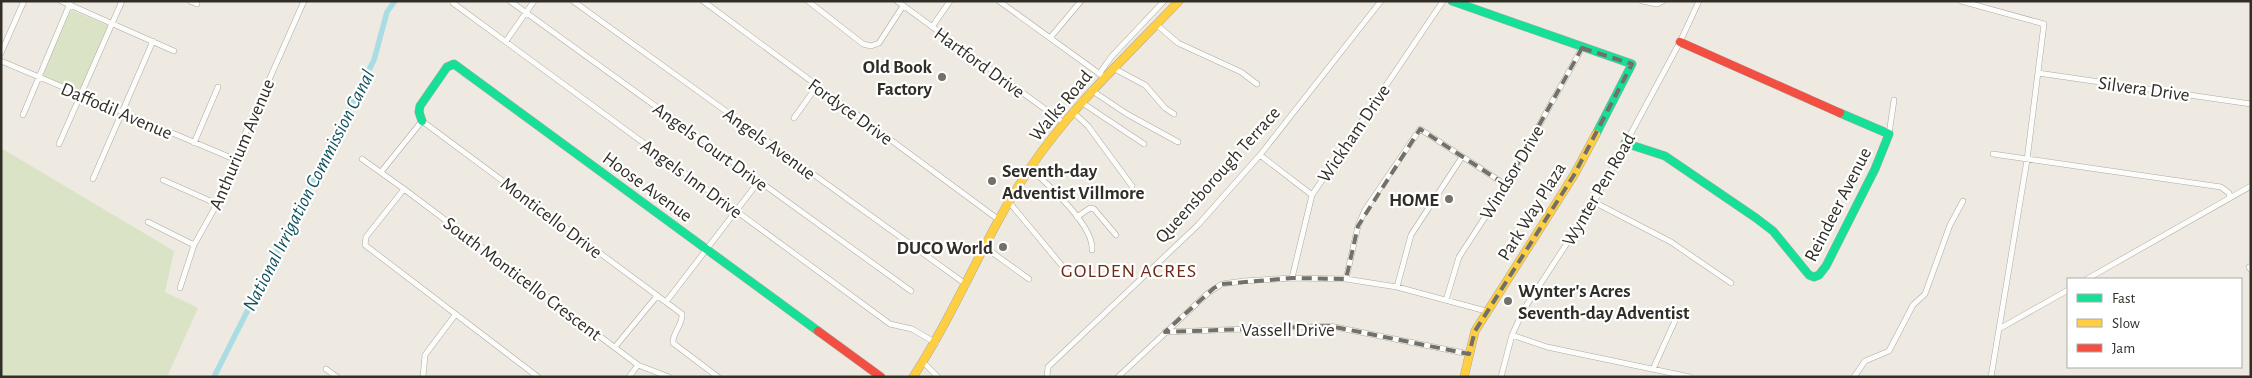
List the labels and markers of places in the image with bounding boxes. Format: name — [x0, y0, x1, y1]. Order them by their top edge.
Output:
place label: Old Book Factory — [863, 58, 933, 99]
marker: Old Book Factory — [936, 71, 948, 83]
place label: Seventh-day Adventist Villmore — [1002, 162, 1145, 203]
marker: Seventh-day Adventist Villmore — [986, 175, 998, 187]
place label: HOME — [1389, 191, 1439, 210]
marker: HOME — [1443, 193, 1455, 205]
place label: DUCO World — [897, 239, 993, 258]
marker: DUCO World — [997, 241, 1009, 253]
place label: Wynter's Acres Seventh-day Adventist — [1518, 282, 1690, 323]
marker: Wynter's Acres Seventh-day Adventist — [1502, 295, 1514, 307]

